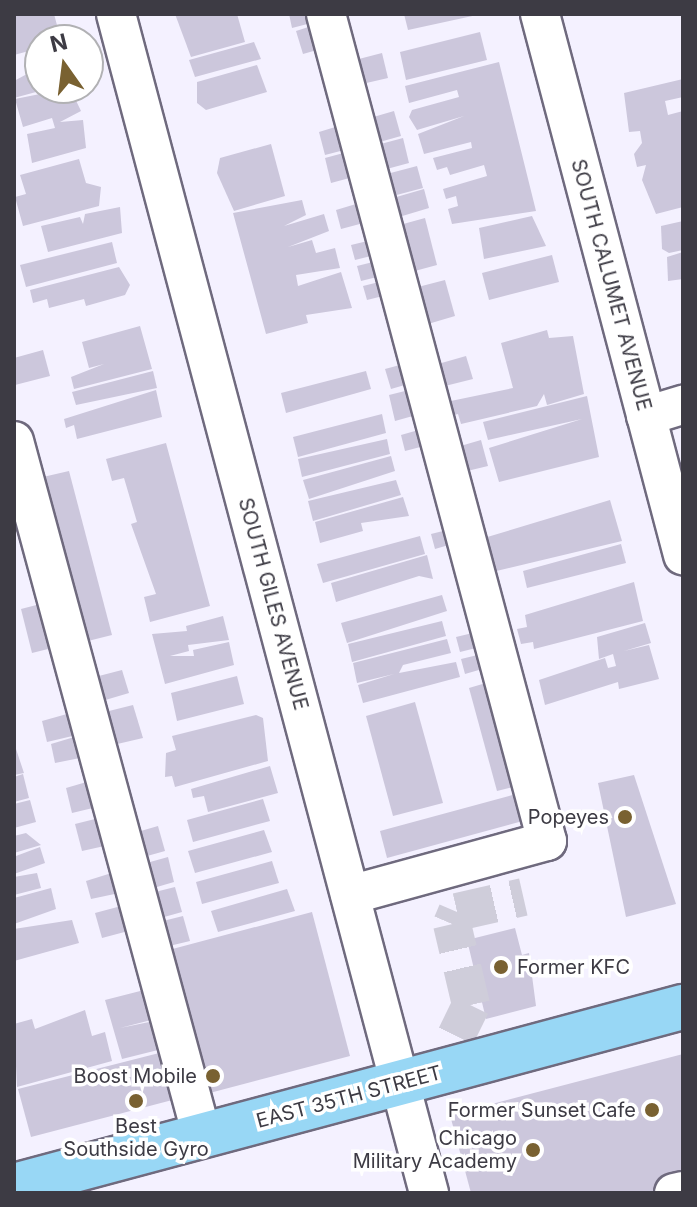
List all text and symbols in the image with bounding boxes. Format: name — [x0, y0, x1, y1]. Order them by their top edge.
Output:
north arrow — [24, 24, 104, 104]
text: N — [47, 28, 70, 57]
street label: SOUTH CALUMET AVENUE — [566, 157, 656, 413]
street label: SOUTH GILES AVENUE — [233, 495, 313, 713]
place label: Popeyes — [528, 805, 609, 829]
marker: Popeyes — [616, 808, 634, 826]
place label: Former KFC — [517, 955, 630, 979]
marker: Former KFC — [492, 958, 510, 976]
street label: EAST 35TH STREET — [254, 1061, 444, 1133]
place label: Boost Mobile — [74, 1064, 197, 1088]
marker: Boost Mobile — [204, 1067, 222, 1085]
marker: Best Southside Gyro — [127, 1092, 145, 1110]
place label: Former Sunset Cafe — [448, 1098, 636, 1122]
marker: Former Sunset Cafe — [643, 1101, 661, 1119]
place label: Best Southside Gyro — [63, 1114, 209, 1161]
place label: Chicago Military Academy — [353, 1126, 517, 1173]
marker: Chicago Military Academy — [524, 1141, 542, 1159]

